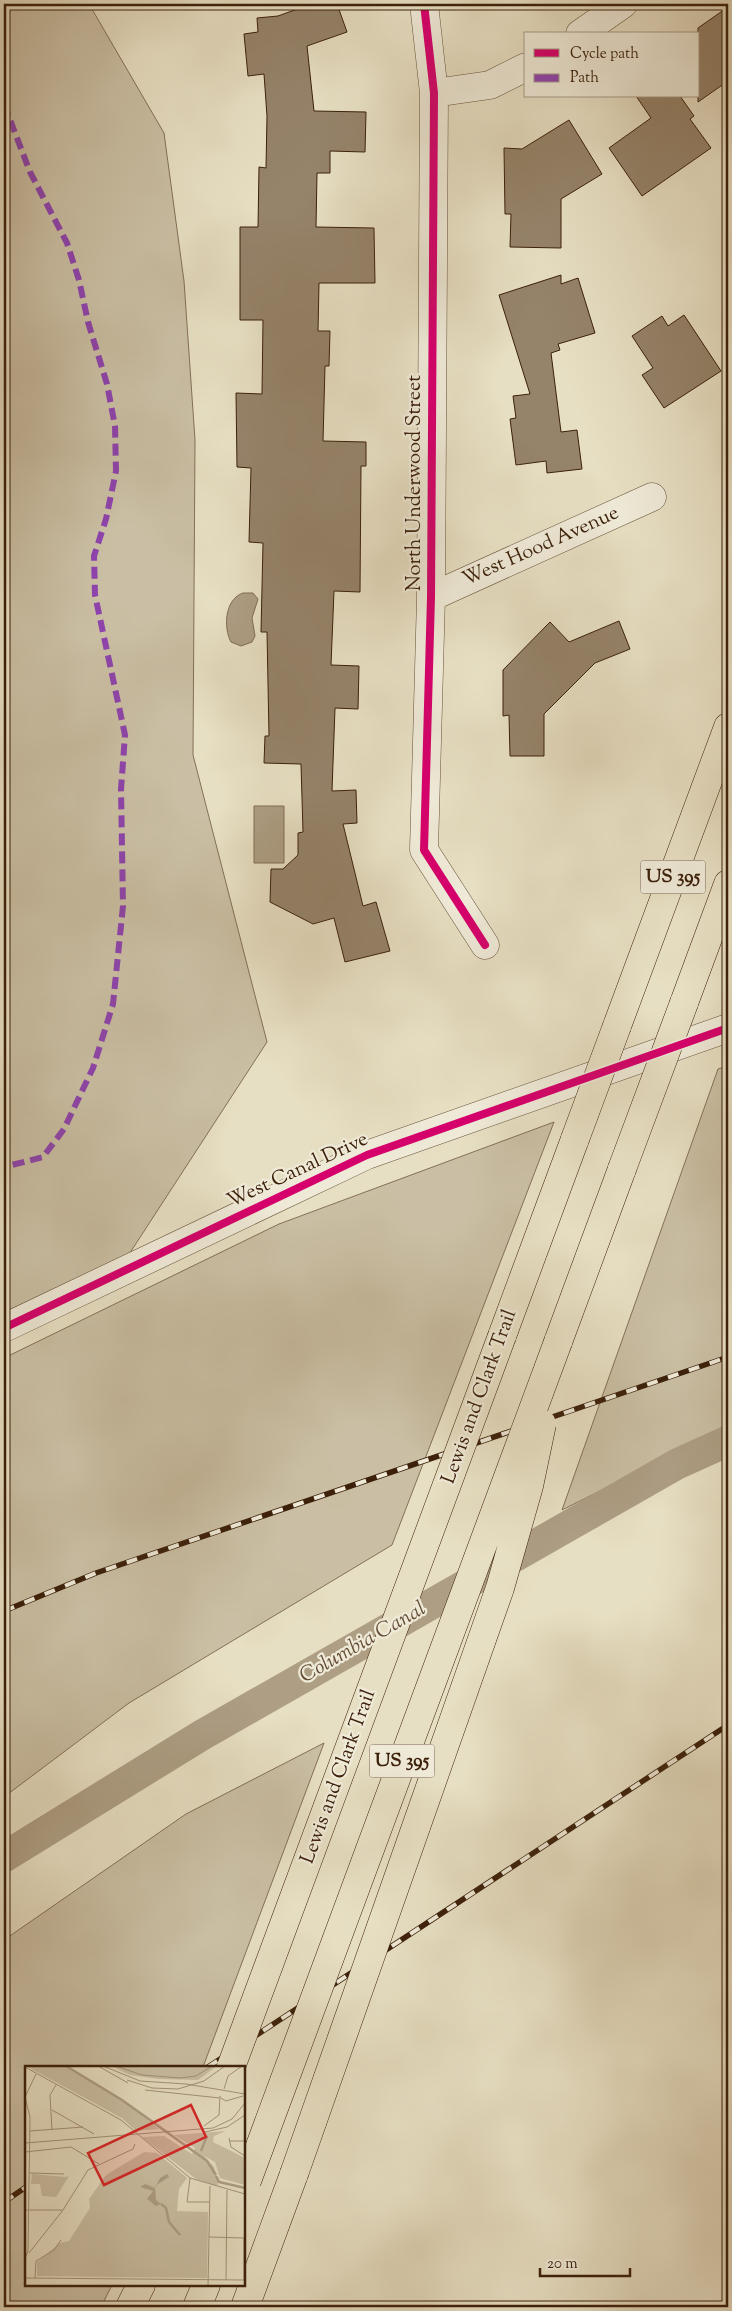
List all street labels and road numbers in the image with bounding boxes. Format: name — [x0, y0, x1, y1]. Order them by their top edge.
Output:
street label: North Underwood Street — [401, 375, 430, 591]
street label: West Hood Avenue — [458, 499, 624, 595]
road number: US 395 — [640, 860, 706, 894]
street label: West Canal Drive — [223, 1126, 373, 1216]
street label: Lewis and Clark Trail — [435, 1305, 525, 1488]
street label: Lewis and Clark Trail — [294, 1685, 384, 1868]
road number: US 395 — [370, 1744, 434, 1778]

